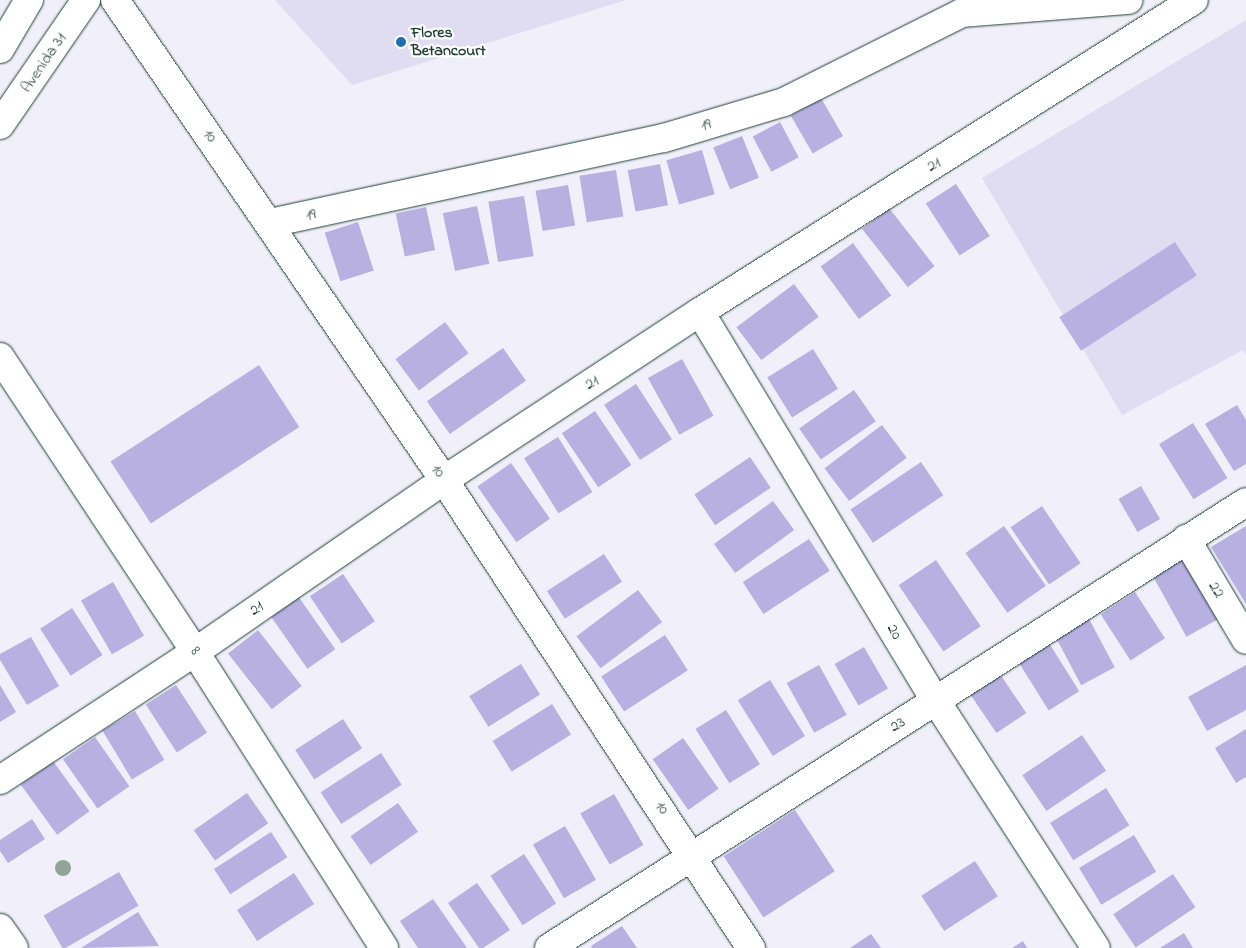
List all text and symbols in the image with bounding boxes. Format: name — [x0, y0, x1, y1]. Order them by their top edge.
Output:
place label: Flores Betancourt — [411, 23, 486, 61]
street label: Avenida 31 — [17, 30, 71, 96]
marker: Flores Betancourt — [395, 36, 407, 48]
street label: 19 — [699, 114, 713, 136]
street label: 10 — [199, 126, 221, 146]
street label: 21 — [923, 153, 945, 177]
street label: 19 — [304, 205, 318, 225]
street label: 21 — [581, 371, 603, 395]
street label: 10 — [427, 461, 449, 481]
street label: 22 — [1204, 578, 1228, 602]
street label: 21 — [246, 597, 268, 621]
street label: 20 — [882, 621, 906, 643]
street label: 8 — [185, 643, 205, 659]
street label: 23 — [887, 713, 909, 737]
street label: 10 — [651, 798, 673, 818]

